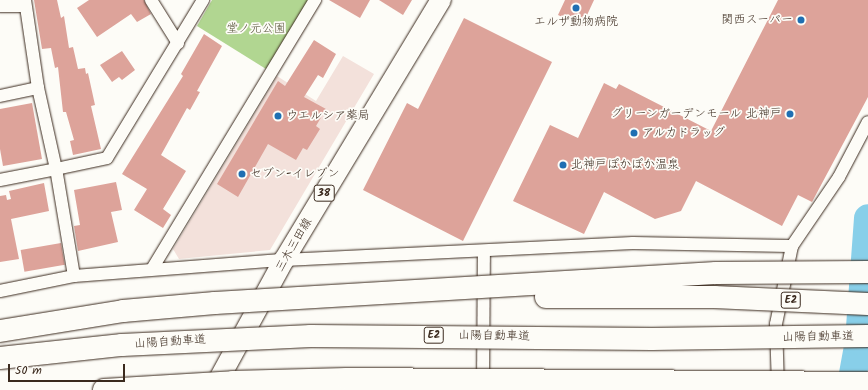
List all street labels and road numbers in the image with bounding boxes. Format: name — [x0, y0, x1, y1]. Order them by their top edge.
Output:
road number: 38 — [313, 184, 335, 202]
street label: 三木三田線 — [273, 215, 315, 275]
road number: E2 — [780, 291, 802, 309]
road number: E2 — [423, 326, 445, 344]
street label: 山陽自動車道 — [458, 328, 530, 344]
street label: 山陽自動車道 — [782, 329, 854, 345]
street label: 山陽自動車道 — [134, 332, 206, 352]

